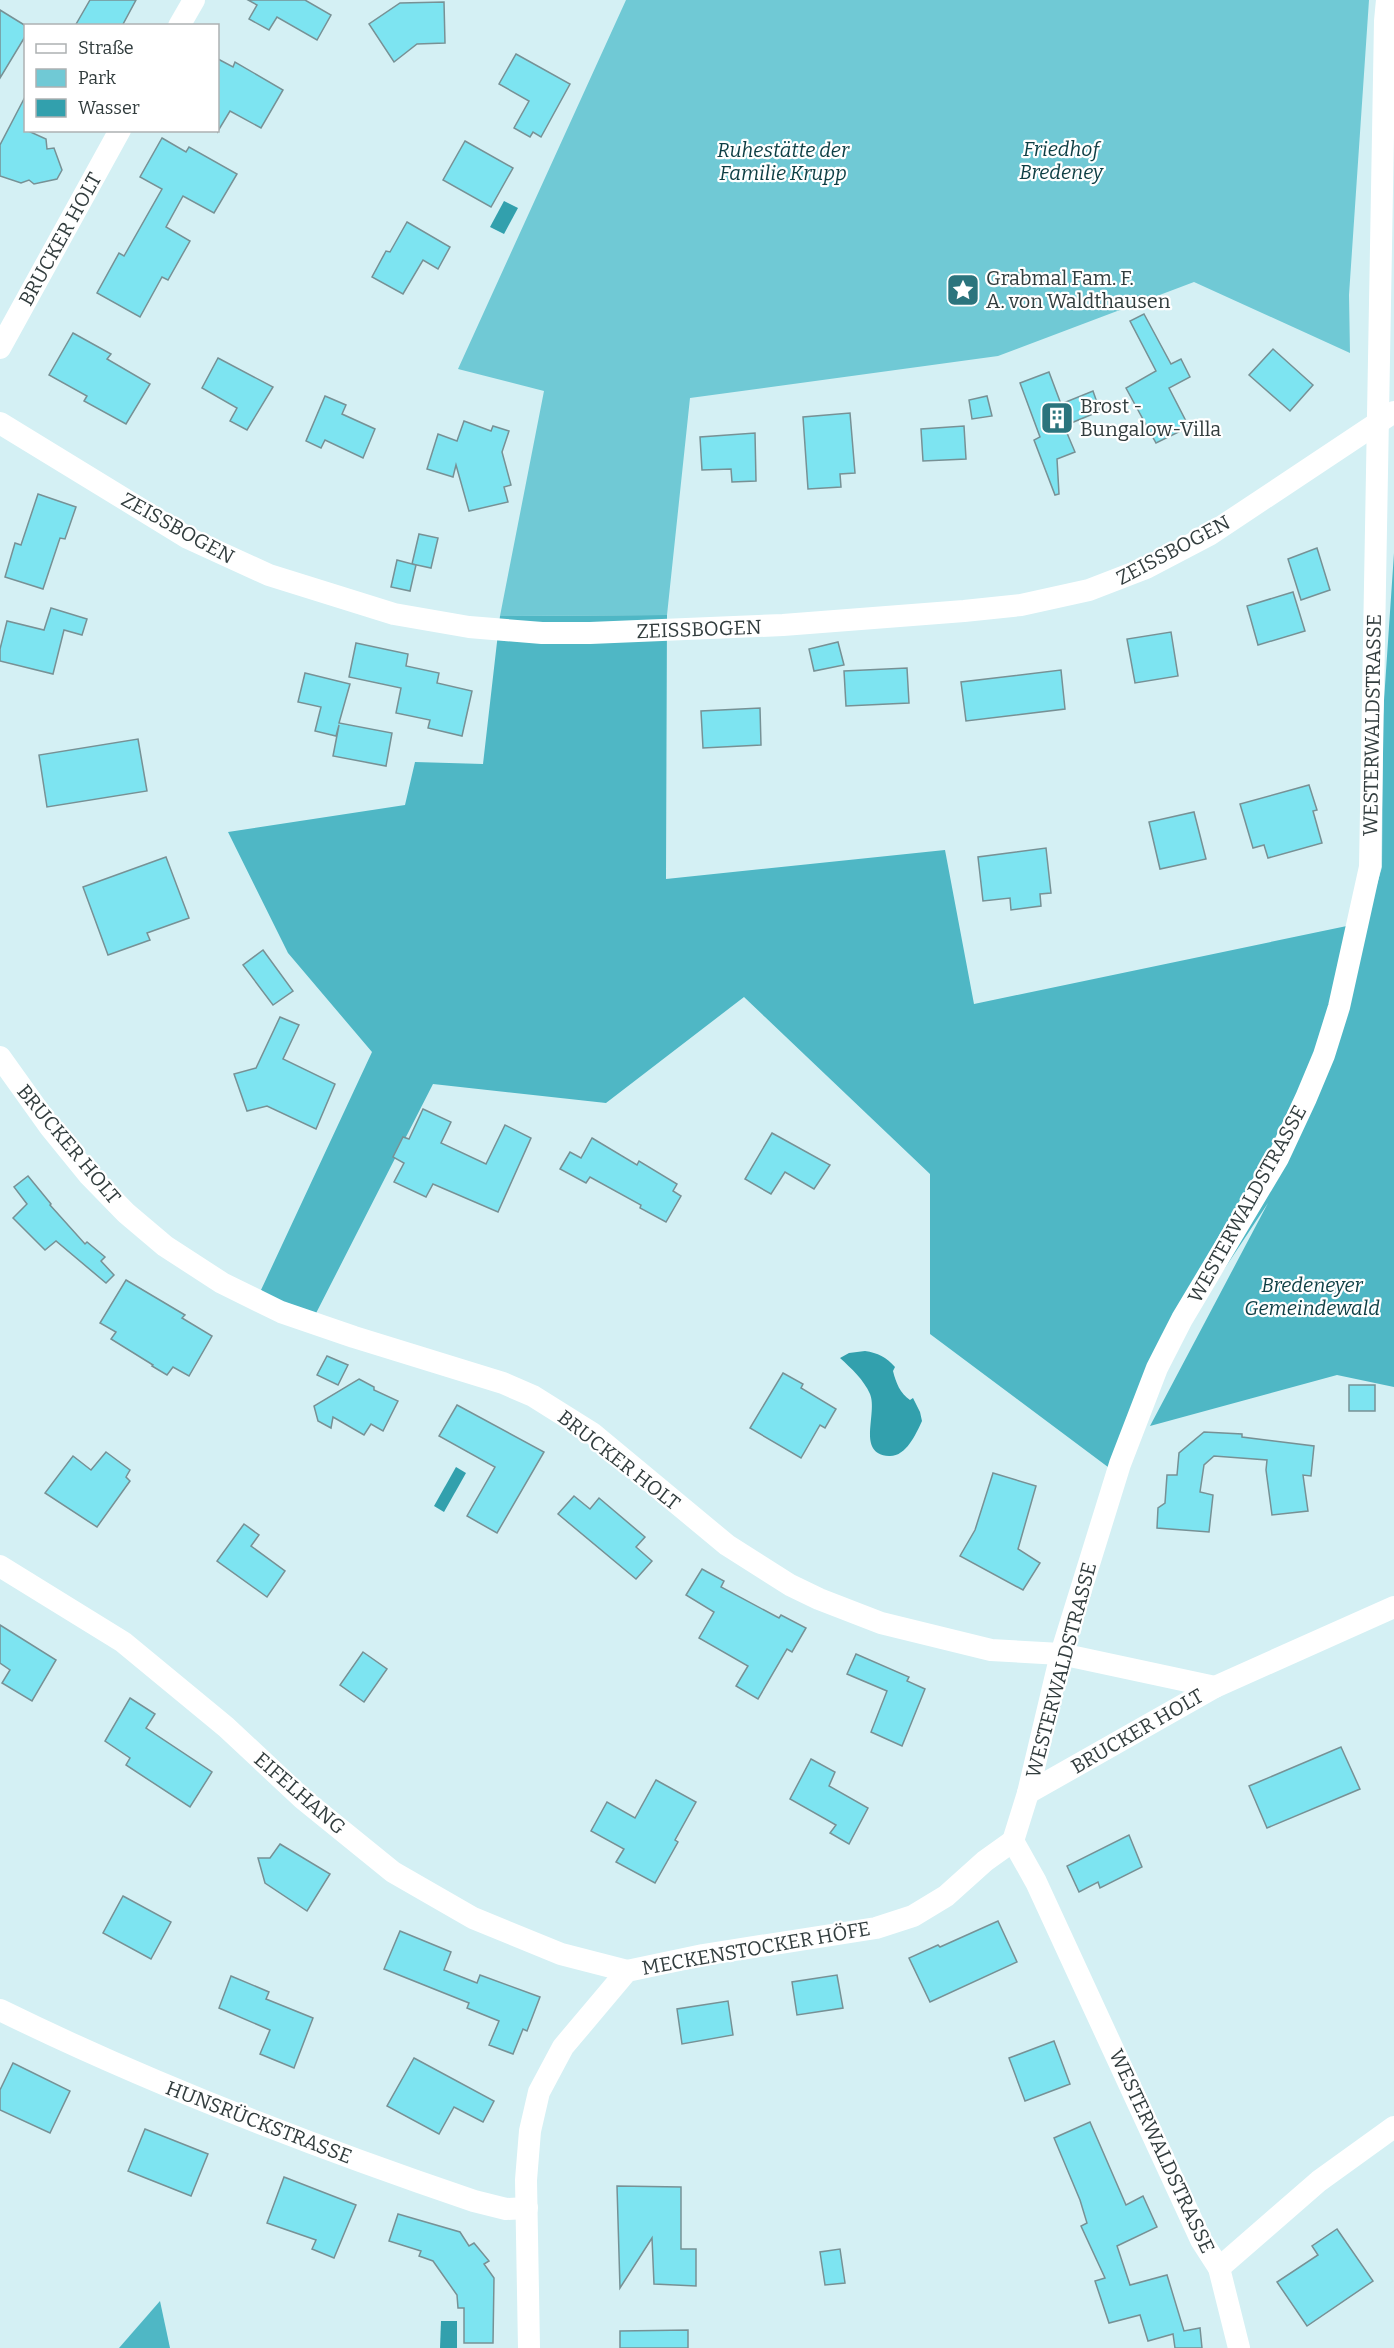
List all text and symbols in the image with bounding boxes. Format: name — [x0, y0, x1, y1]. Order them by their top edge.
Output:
legend — [24, 24, 219, 132]
text: Straße — [78, 37, 134, 59]
text: Park — [78, 67, 117, 89]
text: Wasser — [78, 97, 140, 119]
park label: Friedhof Bredeney — [1019, 137, 1105, 184]
park label: Ruhestätte der Familie Krupp — [717, 138, 850, 185]
street label: BRUCKER HOLT — [14, 168, 107, 310]
place label: Grabmal Fam. F. A. von Waldthausen — [986, 266, 1171, 313]
place icon: Grabmal Fam. F. A. von Waldthausen — [945, 272, 981, 308]
place label: Brost - Bungalow-Villa — [1080, 394, 1221, 441]
building icon: Brost - Bungalow-Villa — [1039, 400, 1075, 436]
street label: ZEISSBOGEN — [117, 487, 239, 569]
street label: ZEISSBOGEN — [1112, 510, 1234, 590]
street label: WESTERWALDSTRASSE — [1358, 614, 1386, 836]
street label: ZEISSBOGEN — [636, 615, 762, 643]
street label: BRUCKER HOLT — [12, 1079, 126, 1209]
street label: WESTERWALDSTRASSE — [1183, 1101, 1311, 1307]
park label: Bredeneyer Gemeindewald — [1244, 1273, 1380, 1320]
street label: BRUCKER HOLT — [553, 1405, 685, 1515]
street label: WESTERWALDSTRASSE — [1021, 1560, 1101, 1780]
street label: BRUCKER HOLT — [1067, 1683, 1208, 1779]
street label: EIFELHANG — [249, 1747, 351, 1839]
street label: MECKENSTOCKER HÖFE — [640, 1916, 872, 1980]
street label: WESTERWALDSTRASSE — [1104, 2045, 1220, 2257]
street label: HUNSRÜCKSTRASSE — [163, 2075, 355, 2169]

